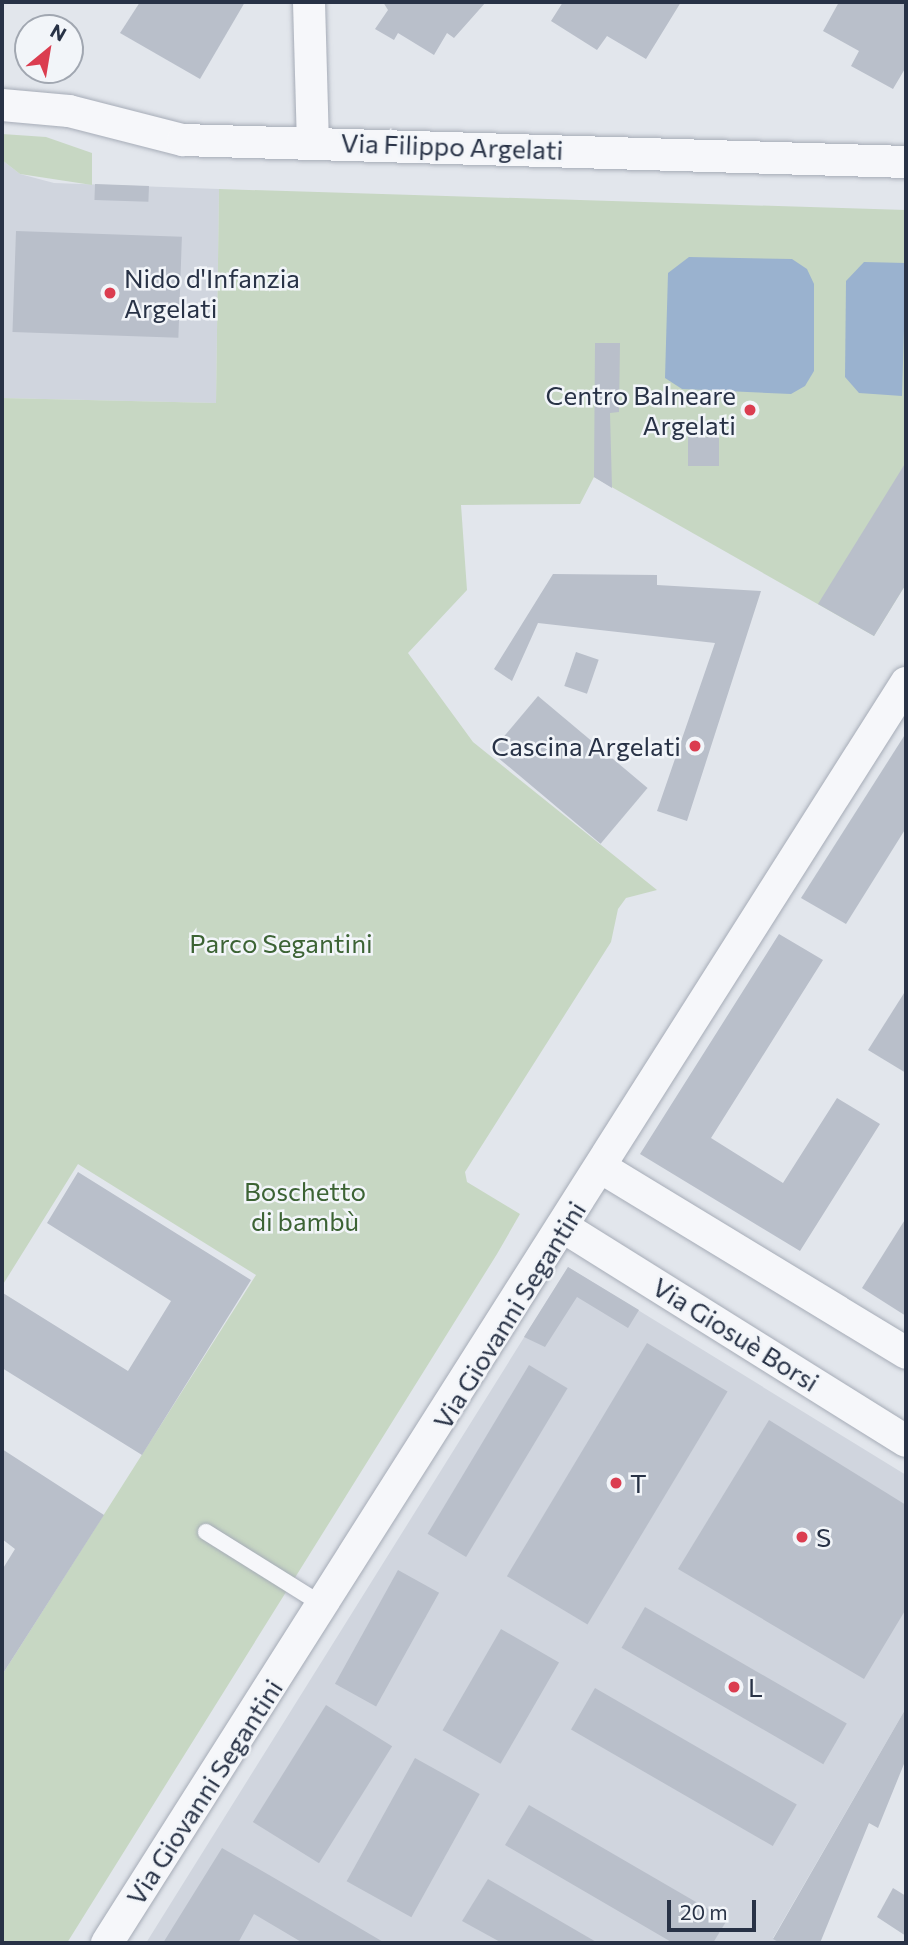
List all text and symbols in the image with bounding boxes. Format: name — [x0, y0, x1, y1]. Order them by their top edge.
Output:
north arrow — [14, 14, 84, 84]
text: N — [47, 19, 71, 46]
street label: Via Filippo Argelati — [340, 127, 564, 165]
place label: Nido d'Infanzia Argelati — [124, 262, 300, 324]
marker: Nido d'Infanzia Argelati — [102, 285, 118, 301]
place label: Centro Balneare Argelati — [546, 379, 736, 440]
marker: Centro Balneare Argelati — [742, 402, 758, 418]
place label: Cascina Argelati — [491, 730, 681, 762]
marker: Cascina Argelati — [687, 738, 703, 754]
park label: Parco Segantini — [189, 927, 373, 959]
park label: Boschetto di bambù — [244, 1175, 366, 1236]
street label: Via Giovanni Segantini — [426, 1195, 592, 1435]
street label: Via Giosuè Borsi — [647, 1270, 825, 1398]
place label: T — [630, 1467, 647, 1499]
marker: T — [608, 1475, 624, 1491]
place label: S — [816, 1521, 831, 1553]
marker: S — [794, 1529, 810, 1545]
place label: L — [748, 1671, 763, 1703]
street label: Via Giovanni Segantini — [119, 1673, 289, 1911]
marker: L — [726, 1679, 742, 1695]
scale bar — [670, 1885, 759, 1929]
text: 20 m — [680, 1899, 728, 1924]

